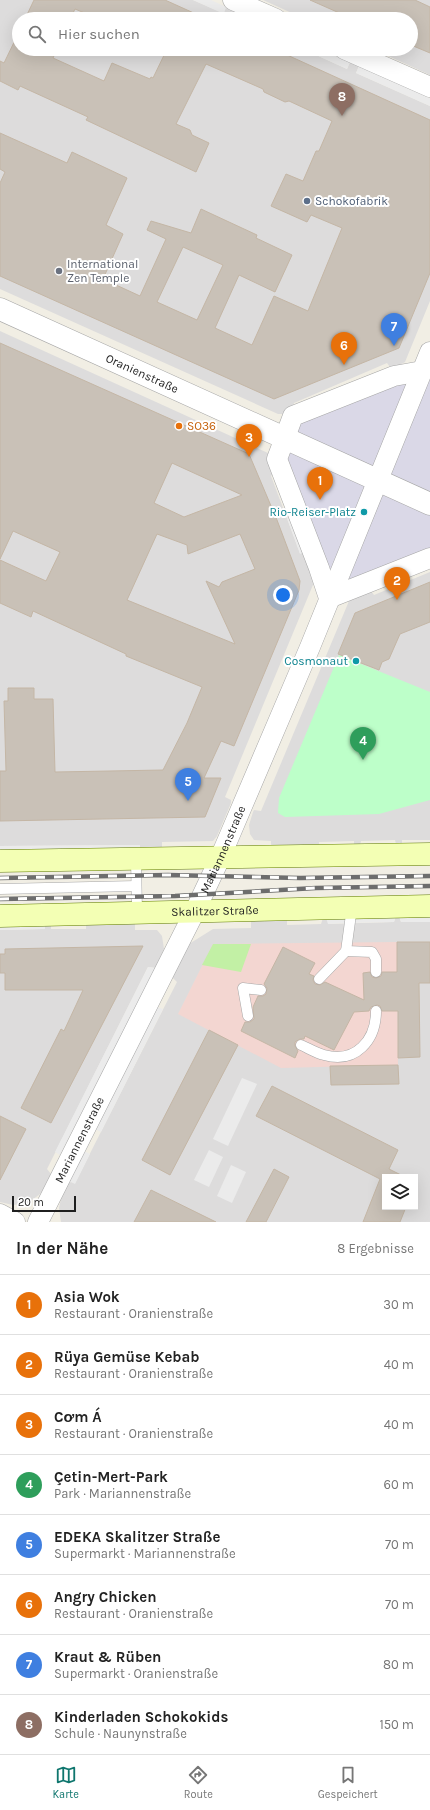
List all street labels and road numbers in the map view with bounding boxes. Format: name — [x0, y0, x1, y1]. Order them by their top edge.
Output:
street label: Oranienstraße — [104, 351, 181, 396]
street label: Mariannenstraße — [197, 803, 249, 896]
street label: Skalitzer Straße — [171, 903, 259, 919]
street label: Mariannenstraße — [52, 1095, 107, 1185]

